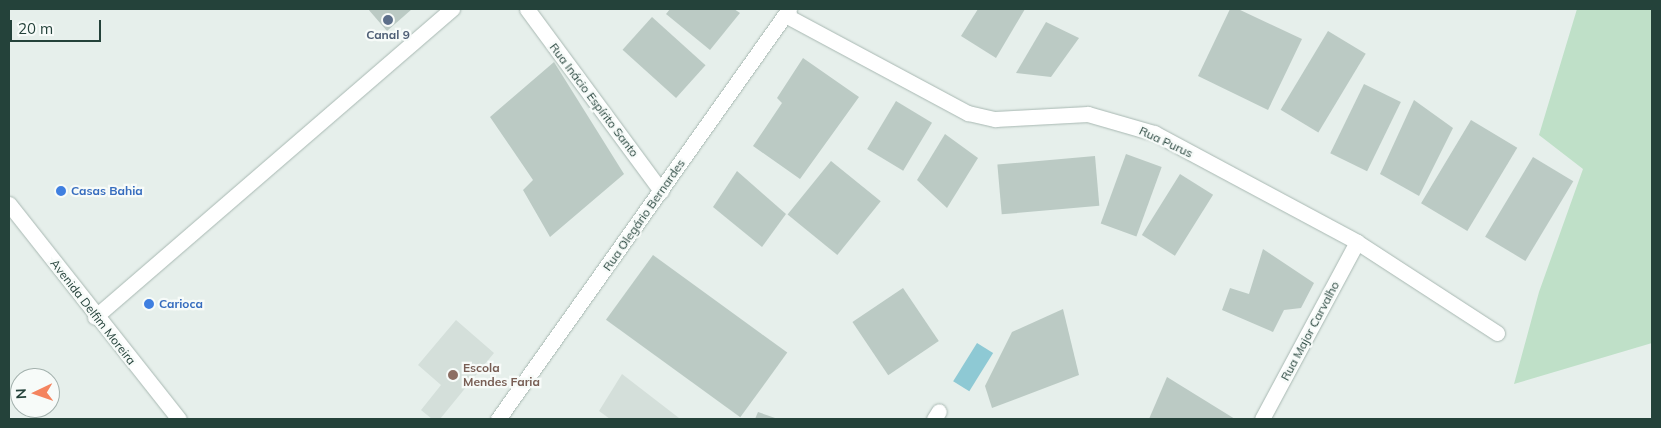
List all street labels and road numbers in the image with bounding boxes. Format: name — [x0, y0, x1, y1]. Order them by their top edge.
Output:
street label: Rua Inácio Espírito Santo — [547, 40, 641, 160]
street label: Rua Purus — [1137, 123, 1195, 161]
street label: Rua Olegário Bernardes — [600, 156, 688, 274]
street label: Avenida Delfim Moreira — [47, 256, 139, 368]
street label: Rua Major Carvalho — [1278, 279, 1342, 383]

